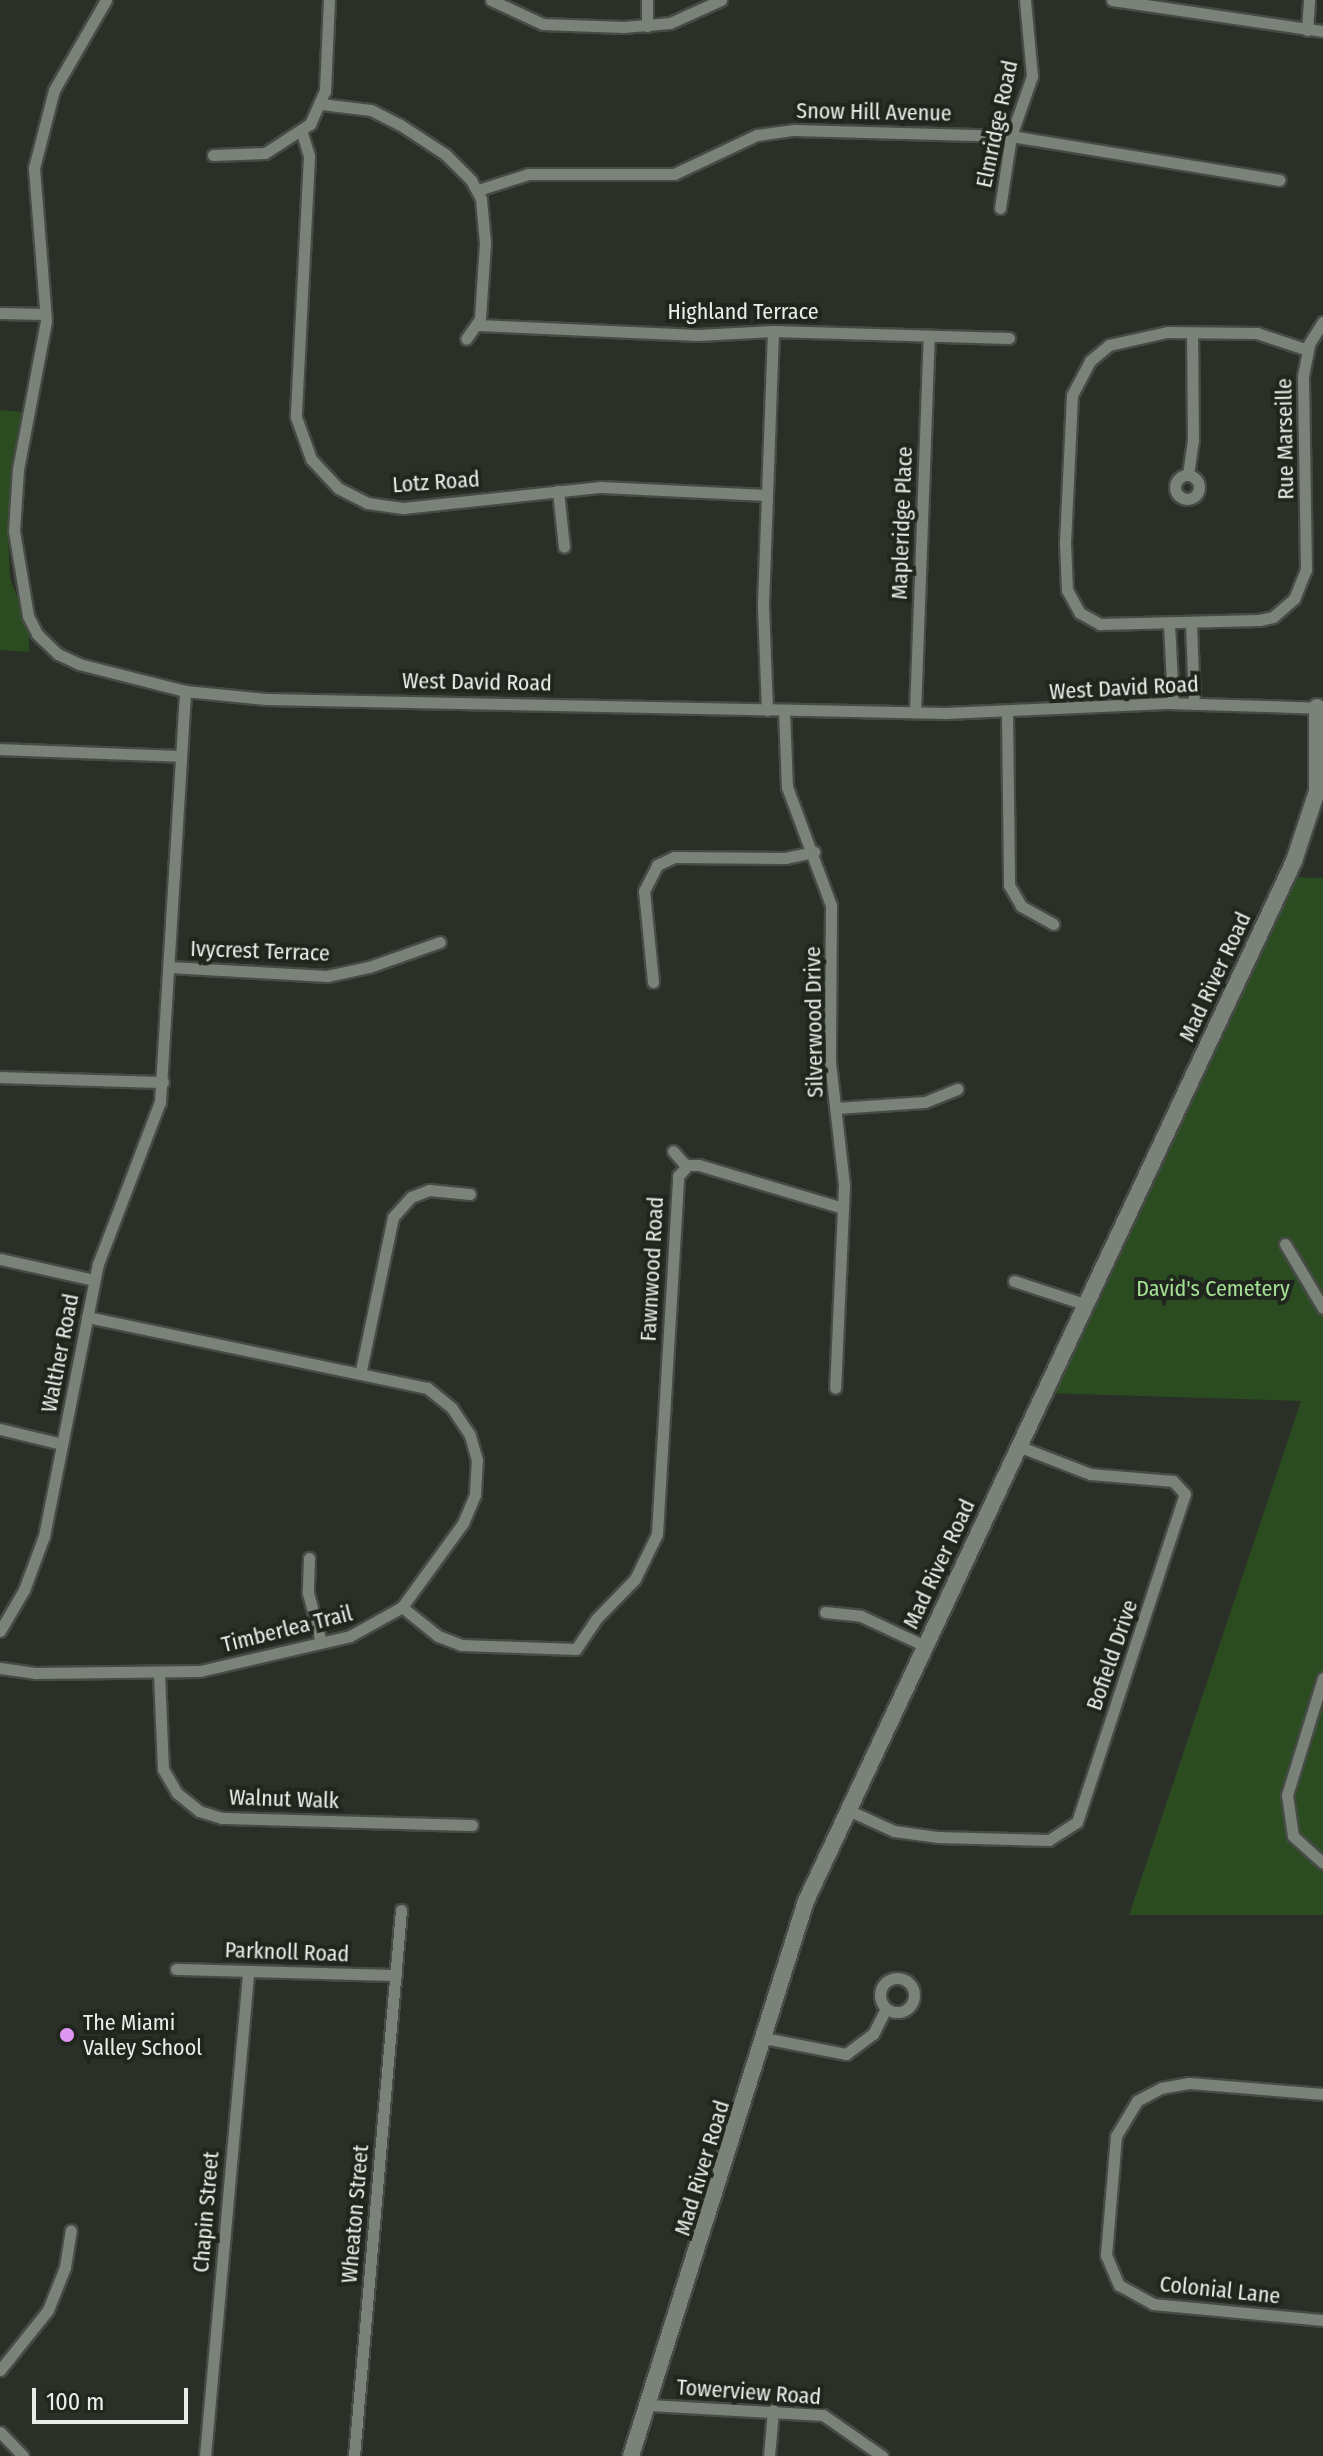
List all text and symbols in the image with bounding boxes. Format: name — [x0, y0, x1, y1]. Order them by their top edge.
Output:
street label: Elmridge Road — [971, 58, 1023, 190]
street label: Snow Hill Avenue — [796, 97, 952, 127]
street label: Highland Terrace — [667, 299, 819, 325]
street label: Rue Marseille — [1271, 378, 1299, 500]
street label: Mapleridge Place — [886, 446, 918, 600]
street label: Lotz Road — [391, 466, 481, 498]
street label: West David Road — [402, 667, 552, 697]
street label: West David Road — [1049, 671, 1199, 705]
street label: Mad River Road — [1173, 908, 1257, 1046]
street label: Ivycrest Terrace — [190, 935, 330, 967]
street label: Silverwood Drive — [799, 946, 829, 1098]
street label: Fawnwood Road — [635, 1196, 669, 1342]
park label: David's Cemetery — [1136, 1276, 1290, 1302]
street label: Walther Road — [36, 1291, 84, 1415]
street label: Mad River Road — [897, 1495, 981, 1633]
street label: Bofield Drive — [1081, 1596, 1143, 1714]
street label: Timberlea Trail — [219, 1600, 355, 1658]
street label: Walnut Walk — [229, 1784, 339, 1814]
street label: Parknoll Road — [224, 1937, 350, 1967]
place label: The Miami Valley School — [83, 2009, 202, 2060]
marker: The Miami Valley School — [58, 2026, 76, 2044]
street label: Mad River Road — [669, 2097, 735, 2239]
street label: Wheaton Street — [336, 2144, 374, 2284]
street label: Chapin Street — [188, 2150, 224, 2274]
street label: Colonial Lane — [1158, 2271, 1282, 2309]
scale bar — [36, 2372, 192, 2422]
street label: Towerview Road — [676, 2374, 822, 2410]
text: 100 m — [46, 2388, 104, 2416]

